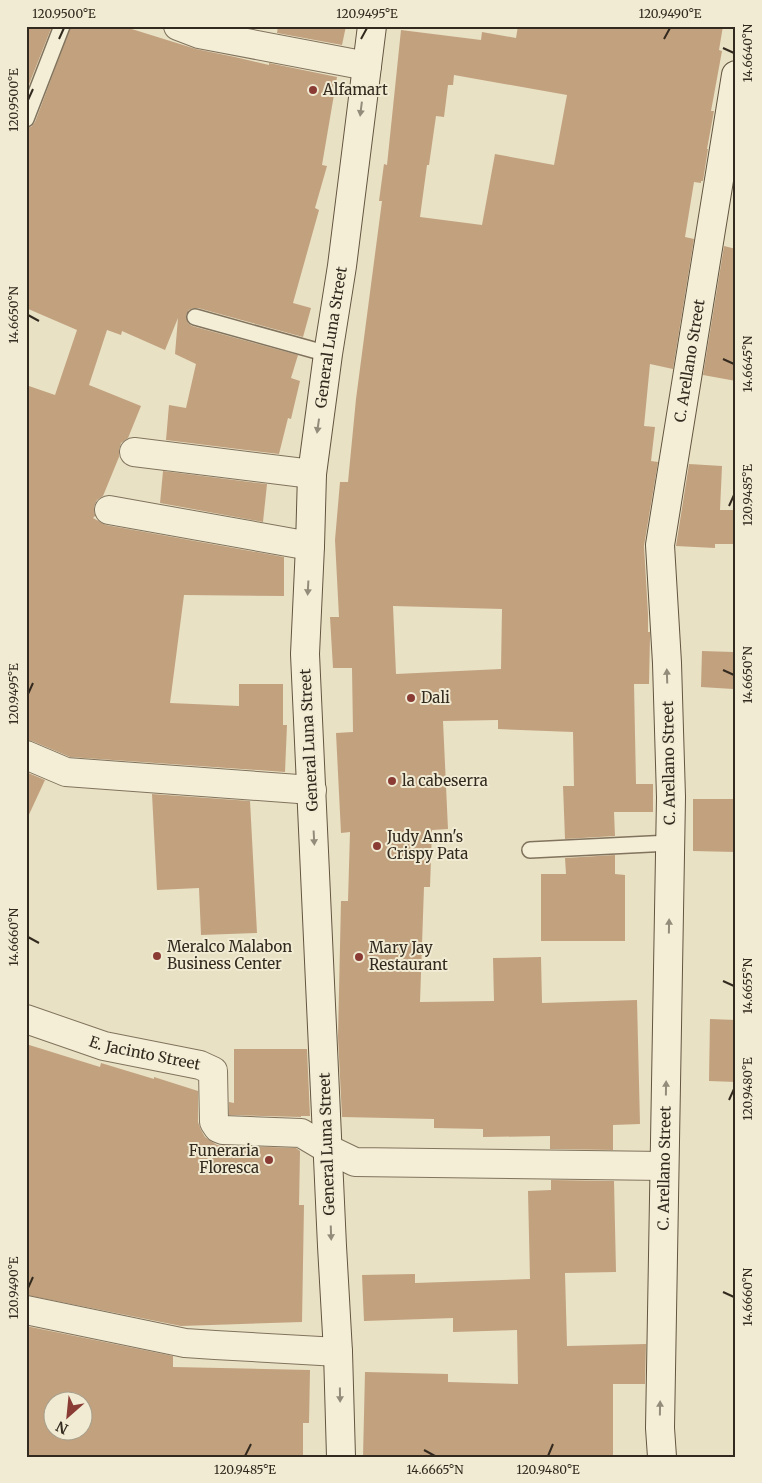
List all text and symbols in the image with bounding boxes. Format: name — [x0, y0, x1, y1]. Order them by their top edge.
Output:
text: 120.9500°E — [32, 6, 96, 21]
text: 120.9495°E — [336, 6, 398, 21]
text: 120.9490°E — [639, 6, 702, 21]
text: 14.6640°N — [740, 23, 755, 82]
text: 120.9500°E — [6, 68, 21, 132]
place label: Alfamart — [322, 80, 388, 99]
marker: Alfamart — [307, 84, 319, 96]
one-way arrow — [357, 102, 365, 118]
street label: General Luna Street — [311, 265, 351, 409]
text: 14.6650°N — [6, 286, 21, 344]
street label: C. Arellano Street — [670, 298, 709, 424]
text: 14.6645°N — [740, 335, 755, 392]
one-way arrow — [314, 419, 322, 435]
text: 120.9485°E — [740, 464, 755, 526]
one-way arrow — [303, 581, 311, 597]
text: 14.6650°N — [740, 646, 755, 704]
text: 120.9495°E — [6, 663, 21, 725]
one-way arrow — [663, 667, 671, 683]
street label: General Luna Street — [295, 668, 322, 812]
place label: Dali — [421, 688, 450, 707]
marker: Dali — [405, 692, 417, 704]
street label: C. Arellano Street — [658, 701, 679, 825]
place label: la cabeserra — [402, 771, 488, 790]
marker: la cabeserra — [386, 775, 398, 787]
place label: Judy Ann's Crispy Pata — [386, 827, 468, 863]
one-way arrow — [310, 830, 318, 846]
marker: Judy Ann's Crispy Pata — [371, 840, 383, 852]
text: 14.6660°N — [6, 907, 21, 966]
one-way arrow — [665, 917, 673, 933]
place label: Meralco Malabon Business Center — [167, 937, 292, 973]
place label: Mary Jay Restaurant — [369, 938, 448, 974]
marker: Meralco Malabon Business Center — [151, 950, 163, 962]
marker: Mary Jay Restaurant — [353, 951, 365, 963]
text: 14.6655°N — [740, 957, 755, 1014]
street label: E. Jacinto Street — [87, 1032, 202, 1074]
text: 120.9480°E — [740, 1057, 755, 1121]
street label: General Luna Street — [315, 1072, 338, 1216]
one-way arrow — [662, 1080, 670, 1096]
street label: C. Arellano Street — [653, 1106, 675, 1231]
place label: Funeraria Floresca — [189, 1141, 259, 1177]
marker: Funeraria Floresca — [263, 1154, 275, 1166]
one-way arrow — [327, 1225, 335, 1241]
text: 120.9490°E — [6, 1256, 21, 1319]
text: 14.6660°N — [740, 1267, 755, 1326]
one-way arrow — [336, 1387, 344, 1403]
north arrow — [42, 1390, 92, 1440]
one-way arrow — [656, 1400, 664, 1416]
text: N — [53, 1417, 71, 1438]
text: 120.9485°E — [214, 1462, 276, 1477]
text: 14.6665°N — [407, 1462, 464, 1477]
text: 120.9480°E — [516, 1462, 580, 1477]

